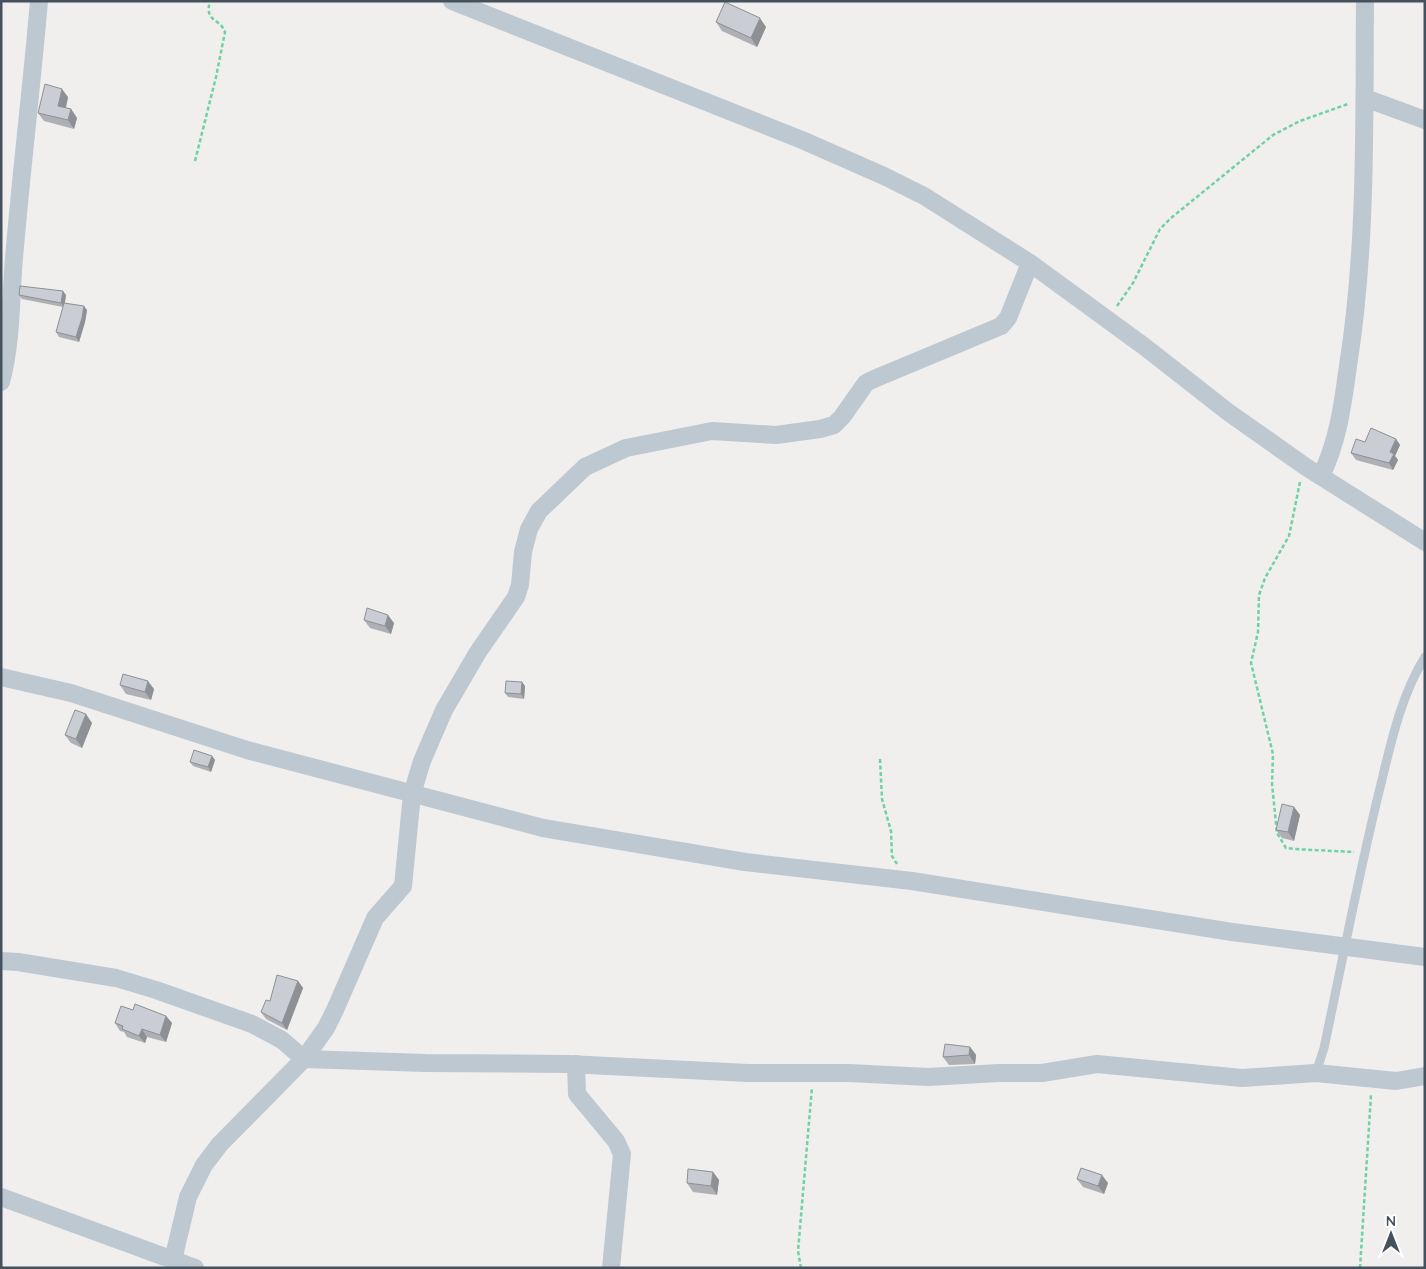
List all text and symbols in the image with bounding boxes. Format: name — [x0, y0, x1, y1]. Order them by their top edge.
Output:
north arrow — [1366, 1209, 1416, 1259]
text: N — [1386, 1212, 1396, 1230]

